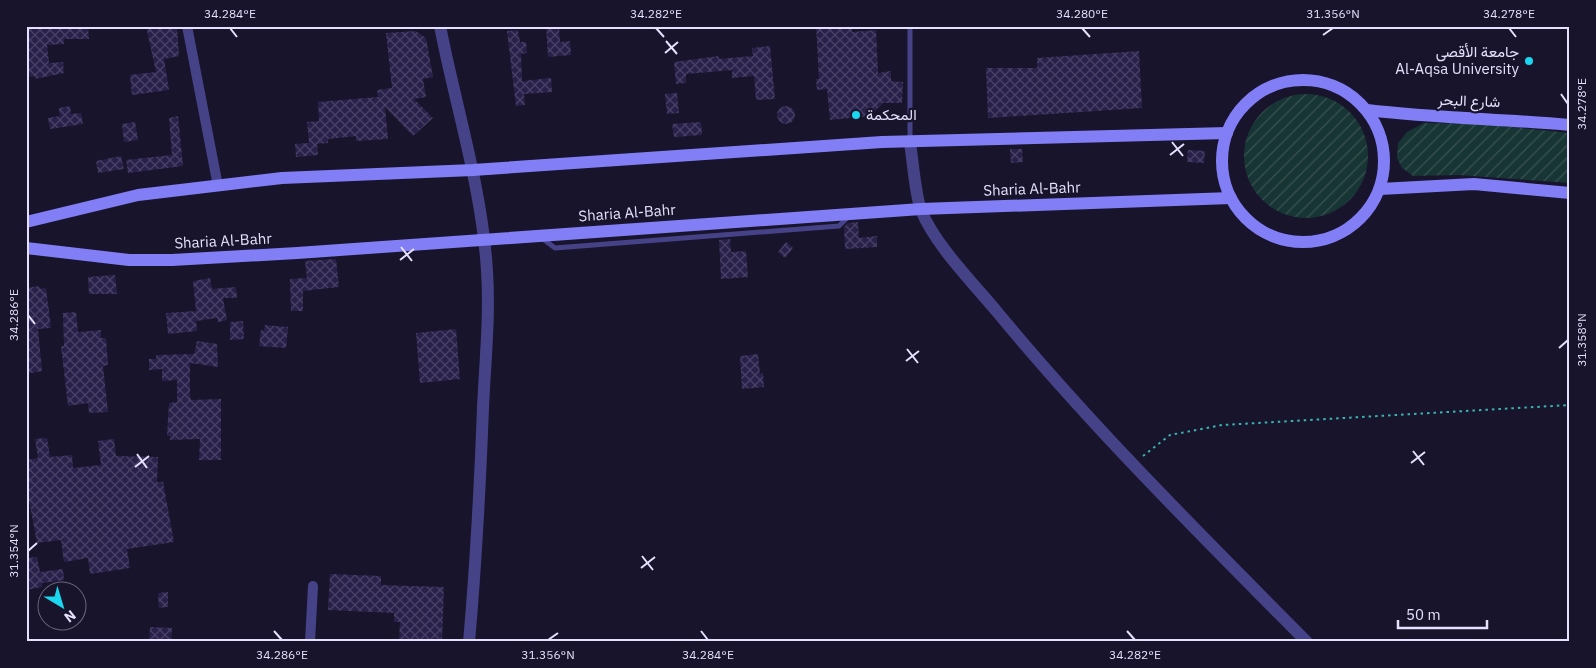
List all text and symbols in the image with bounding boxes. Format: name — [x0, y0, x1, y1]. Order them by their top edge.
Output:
text: 34.284°E — [204, 6, 256, 21]
text: 34.282°E — [630, 6, 682, 21]
text: 34.280°E — [1056, 6, 1108, 21]
text: 31.356°N — [1306, 6, 1360, 21]
text: 34.278°E — [1483, 6, 1535, 21]
place label: جامعة الأقصى Al-Aqsa University — [1395, 42, 1520, 78]
marker: جامعة الأقصى Al-Aqsa University — [1523, 55, 1535, 67]
text: 34.278°E — [1574, 78, 1589, 130]
street label: شارع البحر — [1436, 90, 1501, 113]
place label: المحكمة — [866, 105, 917, 124]
marker: المحكمة — [850, 109, 862, 121]
street label: Sharia Al-Bahr — [983, 177, 1081, 200]
street label: Sharia Al-Bahr — [578, 200, 677, 225]
street label: Sharia Al-Bahr — [174, 228, 273, 253]
text: 34.286°E — [6, 289, 21, 341]
text: 31.358°N — [1574, 313, 1589, 367]
text: 31.354°N — [6, 524, 21, 578]
north arrow — [38, 580, 88, 630]
scale bar — [1398, 598, 1487, 630]
text: 50 m — [1406, 605, 1441, 624]
text: N — [60, 606, 80, 626]
text: 34.286°E — [256, 647, 308, 662]
text: 31.356°N — [521, 647, 575, 662]
text: 34.284°E — [682, 647, 734, 662]
text: 34.282°E — [1109, 647, 1161, 662]

